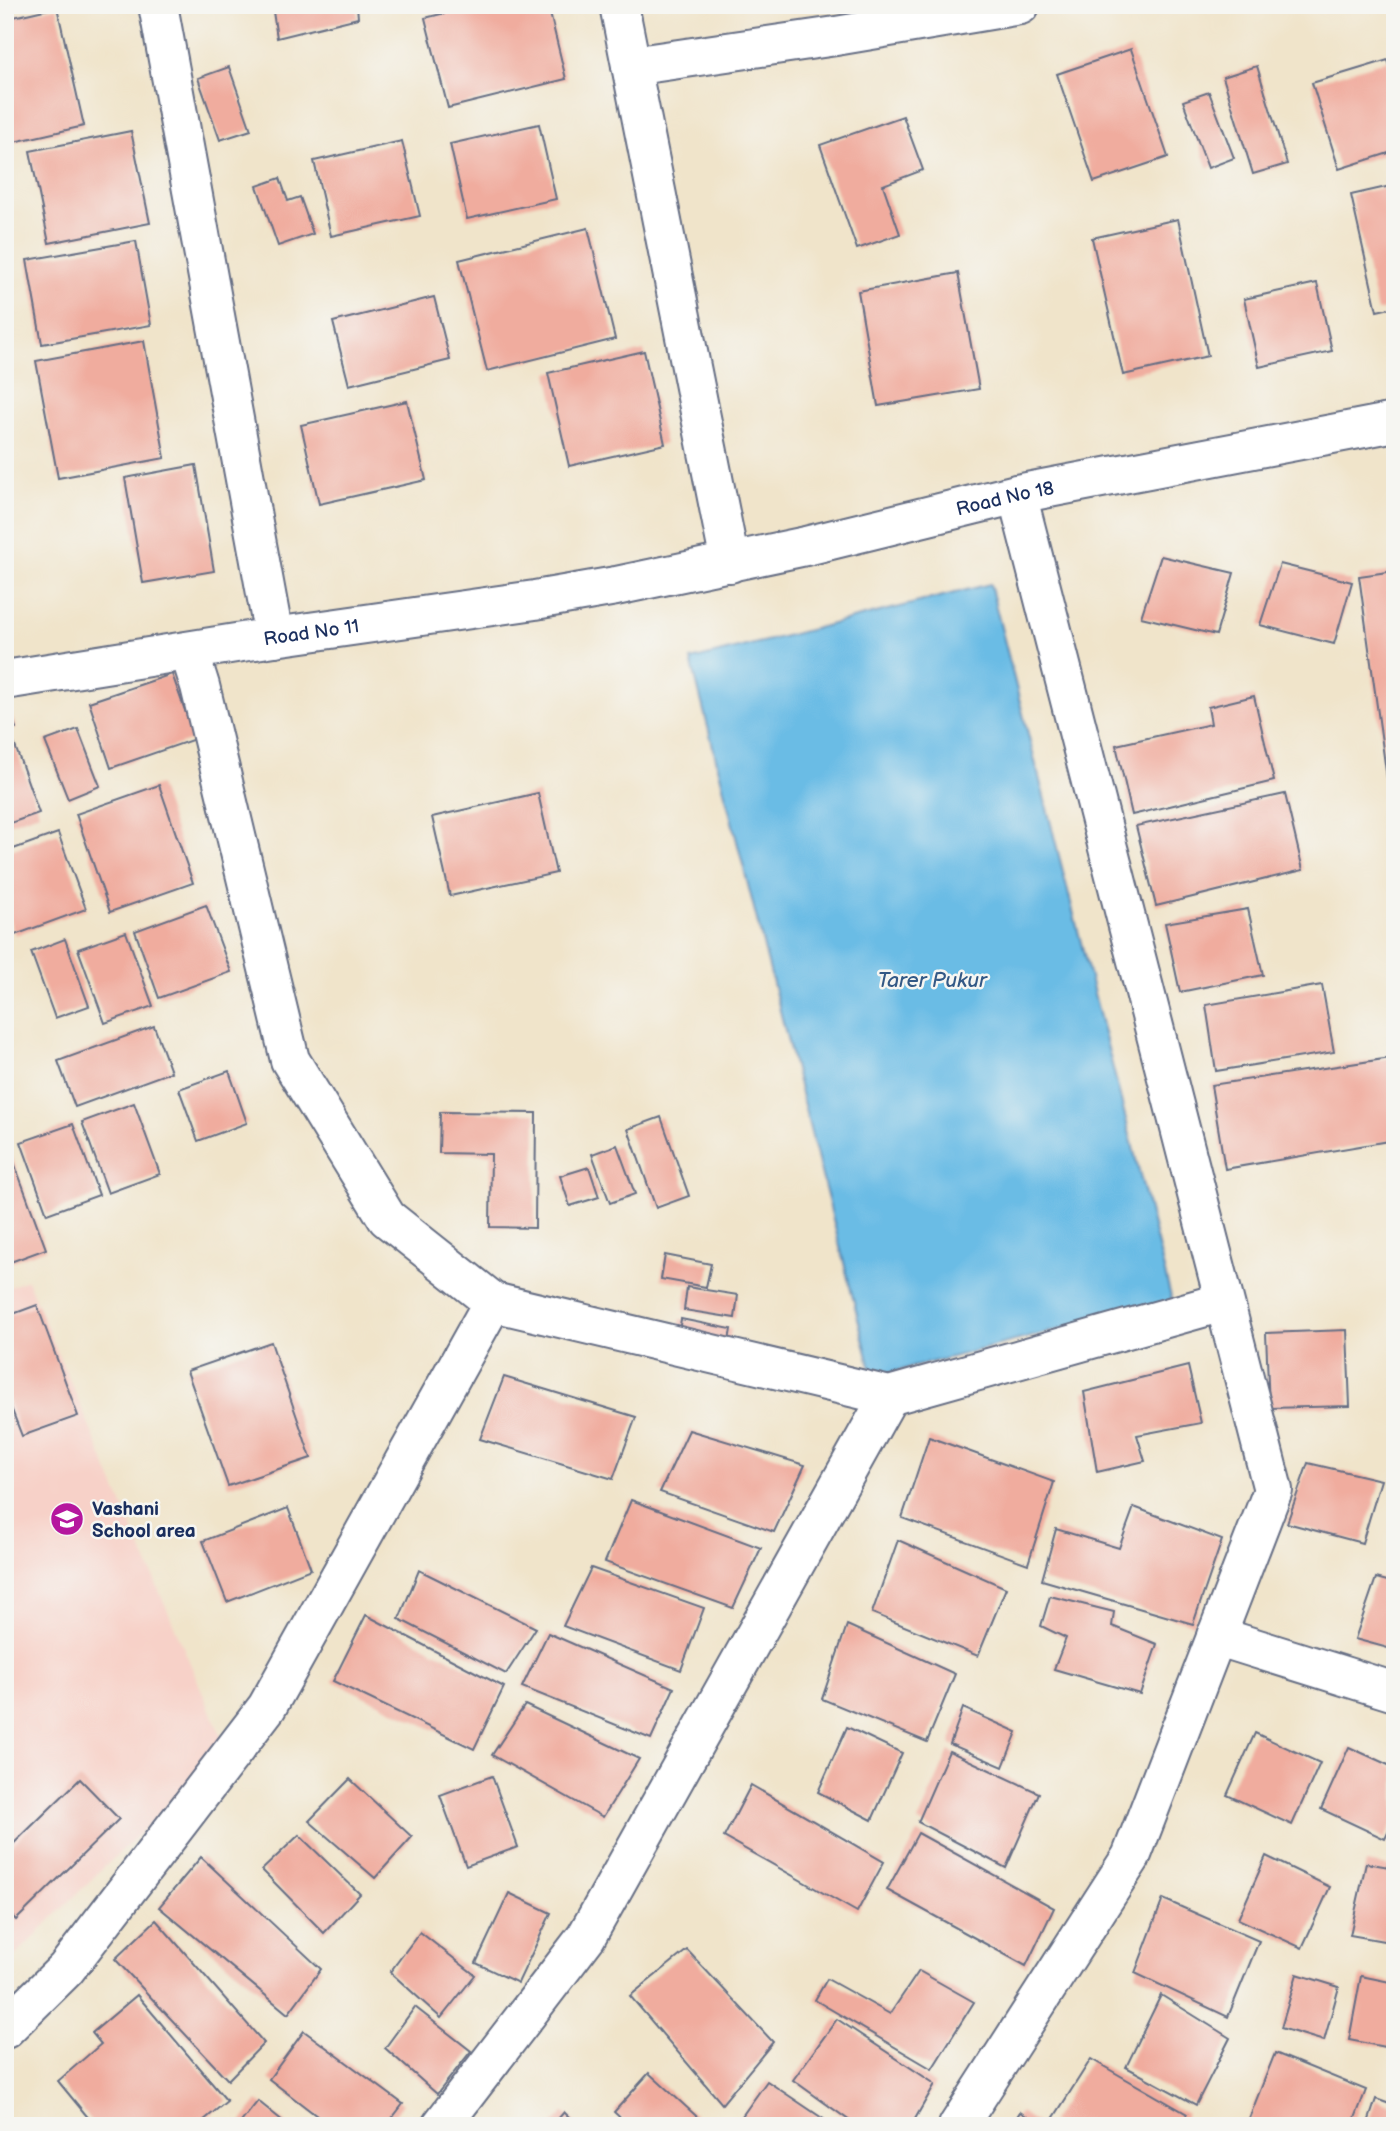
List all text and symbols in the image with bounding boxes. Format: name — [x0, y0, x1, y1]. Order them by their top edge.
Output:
street label: Road No 18 — [954, 477, 1056, 522]
street label: Road No 11 — [262, 615, 361, 651]
water label: Tarer Pukur — [878, 968, 988, 993]
place label: Vashani School area — [92, 1498, 196, 1543]
school or university icon: Vashani School area — [48, 1500, 86, 1538]

